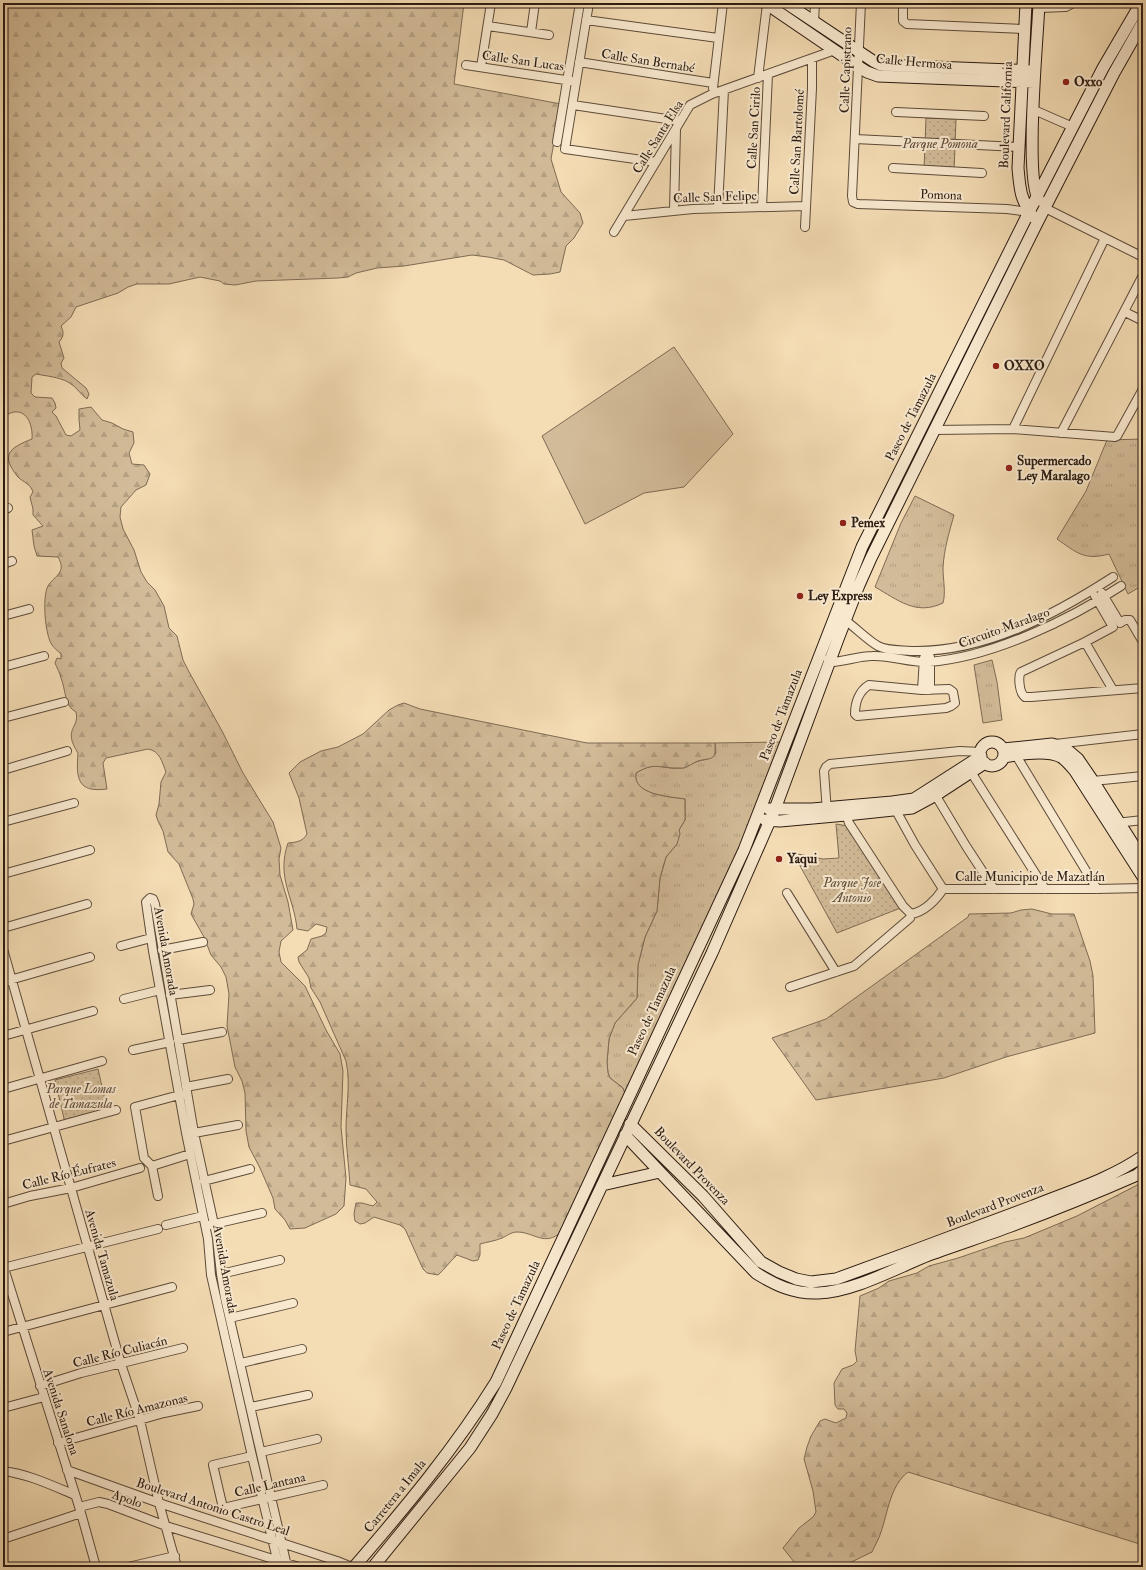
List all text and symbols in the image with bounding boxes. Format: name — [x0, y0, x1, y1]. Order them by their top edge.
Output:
street label: Calle Capistrano — [837, 27, 856, 113]
street label: Calle San Bernabé — [600, 46, 696, 76]
street label: Calle San Lucas — [481, 47, 566, 75]
street label: Calle Hermosa — [875, 51, 953, 73]
street label: Boulevard California — [996, 60, 1016, 169]
place label: Oxxo — [1074, 74, 1103, 90]
marker: Oxxo — [1061, 77, 1071, 87]
street label: Calle San Cirilo — [744, 86, 764, 170]
street label: Calle San Bartolomé — [786, 88, 808, 195]
street label: Calle Santa Elsa — [629, 97, 687, 177]
park label: Parque Pomona — [901, 136, 978, 152]
street label: Pomona — [920, 186, 963, 204]
street label: Calle San Felipe — [673, 188, 758, 207]
place label: OXXO — [1004, 358, 1045, 374]
marker: OXXO — [991, 361, 1001, 371]
street label: Paseo de Tamazula — [882, 370, 940, 464]
place label: Supermercado Ley Maralago — [1017, 453, 1092, 485]
marker: Supermercado Ley Maralago — [1004, 463, 1014, 473]
place label: Pemex — [851, 515, 885, 531]
marker: Pemex — [838, 518, 848, 528]
place label: Ley Express — [808, 588, 873, 605]
marker: Ley Express — [795, 591, 805, 601]
street label: Circuito Maralago — [956, 604, 1052, 652]
street label: Paseo de Tamazula — [756, 666, 806, 763]
place label: Yaqui — [786, 851, 818, 868]
marker: Yaqui — [774, 854, 784, 864]
street label: Calle Municipio de Mazatlán — [955, 869, 1105, 886]
park label: Parque Jose Antonio — [822, 875, 882, 906]
street label: Avenida Amorada — [150, 904, 182, 997]
street label: Paseo de Tamazula — [624, 963, 680, 1058]
park label: Parque Lomas de Tamazula — [45, 1081, 116, 1112]
street label: Boulevard Provenza — [651, 1123, 734, 1209]
street label: Calle Río Éufrates — [20, 1154, 118, 1193]
street label: Boulevard Provenza — [944, 1179, 1046, 1231]
street label: Avenida Tamazula — [81, 1207, 123, 1303]
street label: Avenida Amorada — [209, 1222, 241, 1315]
street label: Paseo de Tamazula — [488, 1257, 544, 1352]
street label: Calle Río Culiacán — [71, 1332, 169, 1371]
street label: Avenida Sanalona — [39, 1366, 83, 1458]
street label: Calle Río Amazonas — [85, 1390, 190, 1430]
street label: Carretera a Imala — [360, 1456, 430, 1536]
street label: Calle Lantana — [233, 1469, 308, 1501]
street label: Boulevard Antonio Castro Leal — [134, 1475, 292, 1540]
street label: Apolo — [109, 1486, 144, 1512]

